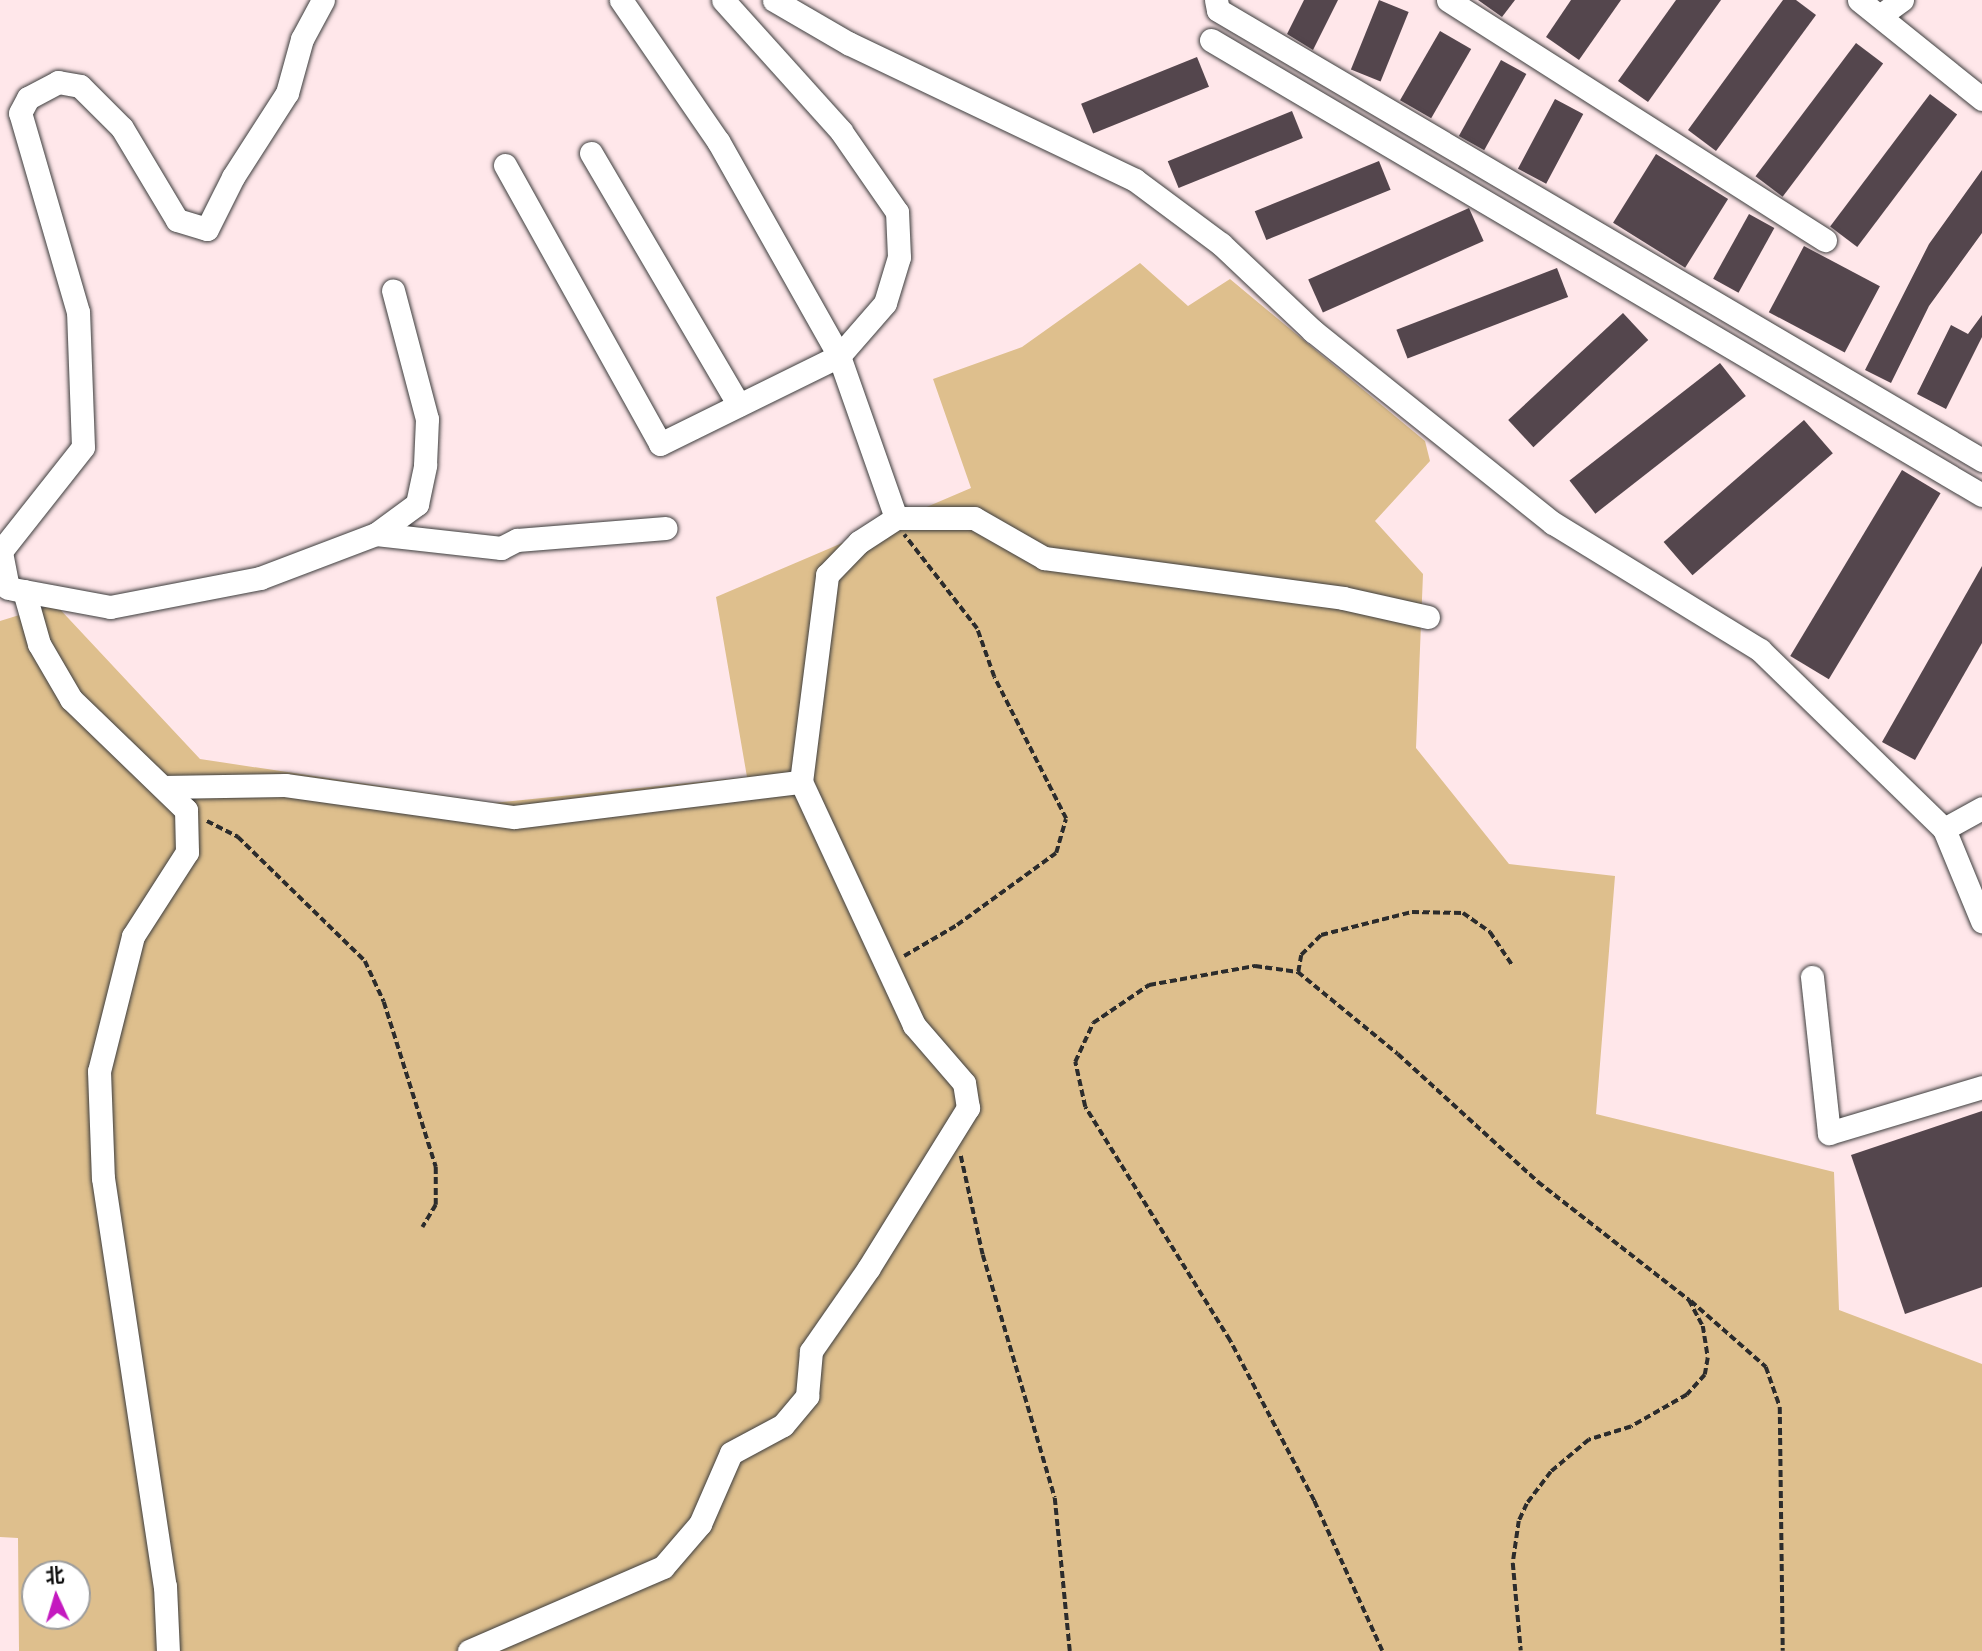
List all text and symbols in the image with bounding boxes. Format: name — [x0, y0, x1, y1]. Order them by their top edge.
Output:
north arrow — [21, 1560, 91, 1630]
text: 北 — [44, 1564, 65, 1587]

